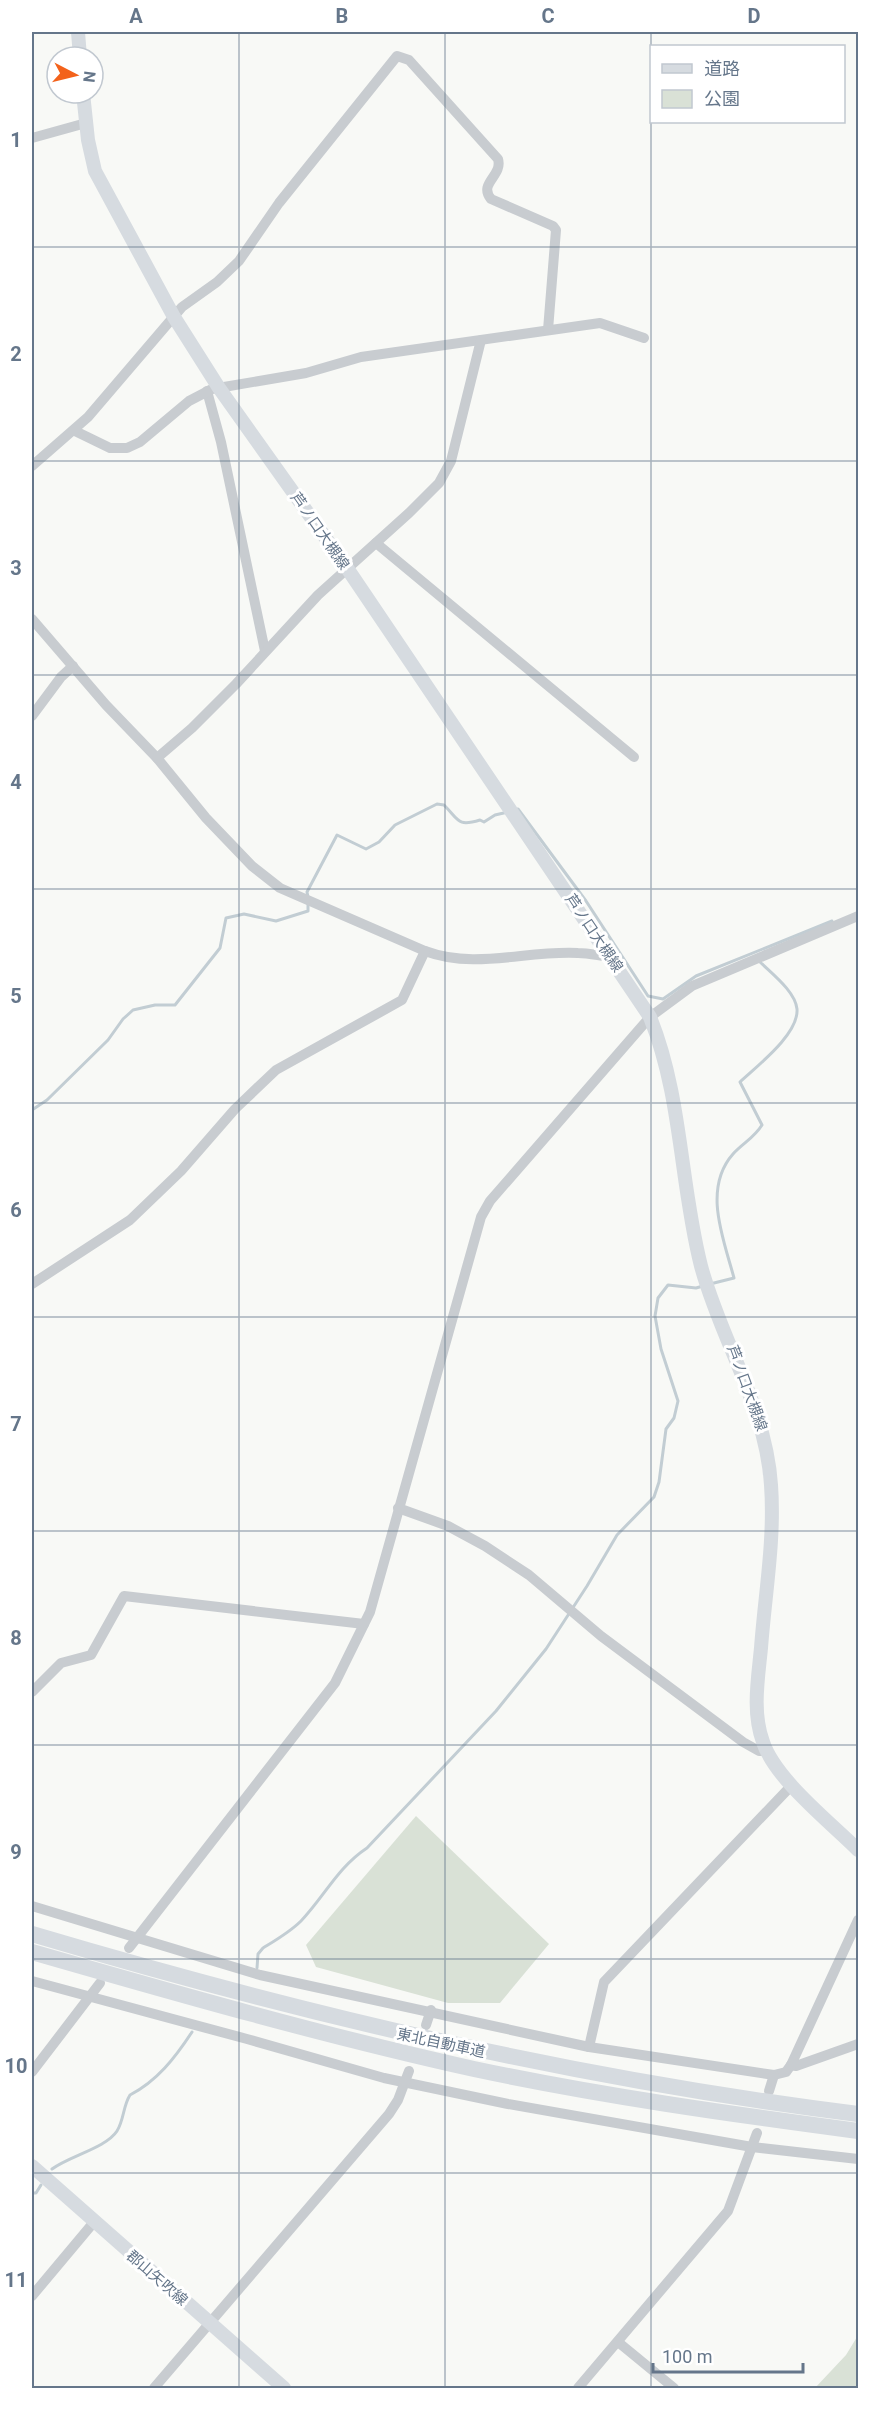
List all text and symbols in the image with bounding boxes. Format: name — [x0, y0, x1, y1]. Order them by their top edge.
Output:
text: A — [129, 4, 143, 28]
text: B — [336, 4, 348, 28]
text: C — [541, 4, 555, 28]
text: D — [748, 4, 761, 28]
north arrow — [45, 45, 105, 105]
legend — [650, 45, 845, 123]
text: 道路 — [704, 58, 740, 79]
text: N — [79, 70, 100, 84]
text: 公園 — [704, 88, 740, 109]
text: 1 — [10, 128, 22, 152]
text: 2 — [10, 342, 22, 366]
street label: 芦ノ口大槻線 — [287, 489, 353, 573]
text: 3 — [10, 556, 22, 580]
text: 4 — [10, 770, 22, 794]
street label: 芦ノ口大槻線 — [561, 891, 627, 975]
text: 5 — [10, 984, 22, 1008]
text: 6 — [10, 1198, 22, 1222]
street label: 芦ノ口大槻線 — [723, 1343, 771, 1433]
text: 7 — [10, 1412, 22, 1436]
text: 8 — [10, 1626, 22, 1650]
text: 9 — [10, 1840, 22, 1864]
street label: 東北自動車道 — [395, 2025, 487, 2061]
text: 10 — [5, 2054, 27, 2078]
street label: 郡山矢吹線 — [123, 2247, 191, 2309]
text: 11 — [5, 2268, 27, 2292]
scale bar — [653, 2336, 803, 2374]
text: 100 m — [662, 2346, 713, 2367]

